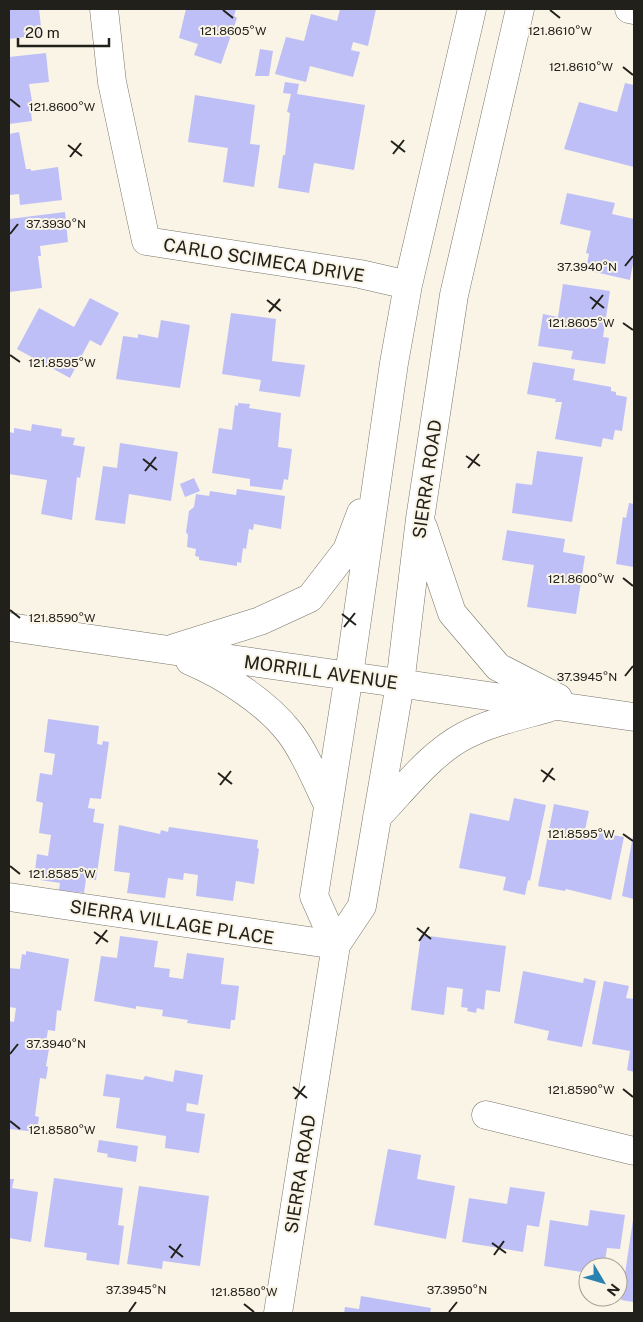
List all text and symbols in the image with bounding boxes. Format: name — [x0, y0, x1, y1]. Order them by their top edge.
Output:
scale bar — [18, 15, 109, 47]
text: 20 m — [25, 24, 60, 41]
text: 121.8605°W — [200, 24, 267, 38]
text: 121.8610°W — [528, 24, 593, 38]
text: 121.8610°W — [549, 60, 614, 74]
text: 121.8600°W — [29, 100, 96, 114]
text: 37.3930°N — [26, 217, 86, 231]
street label: CARLO SCIMECA DRIVE — [162, 234, 366, 286]
text: 37.3940°N — [557, 260, 617, 274]
text: 121.8605°W — [548, 316, 615, 330]
text: 121.8595°W — [28, 356, 96, 370]
street label: SIERRA ROAD — [408, 418, 446, 540]
text: 121.8600°W — [548, 572, 615, 586]
text: 121.8590°W — [29, 611, 96, 625]
street label: MORRILL AVENUE — [243, 651, 399, 693]
text: 37.3945°N — [557, 670, 617, 684]
text: 121.8595°W — [547, 827, 615, 841]
text: 121.8585°W — [28, 867, 96, 881]
street label: SIERRA VILLAGE PLACE — [68, 895, 276, 949]
text: 37.3940°N — [26, 1037, 86, 1051]
text: 121.8590°W — [548, 1083, 615, 1097]
street label: SIERRA ROAD — [280, 1113, 320, 1235]
text: 121.8580°W — [28, 1123, 96, 1137]
north arrow — [578, 1257, 628, 1307]
text: N — [604, 1281, 623, 1299]
text: 37.3945°N — [106, 1283, 166, 1297]
text: 37.3950°N — [427, 1283, 487, 1297]
text: 121.8580°W — [210, 1285, 278, 1299]

